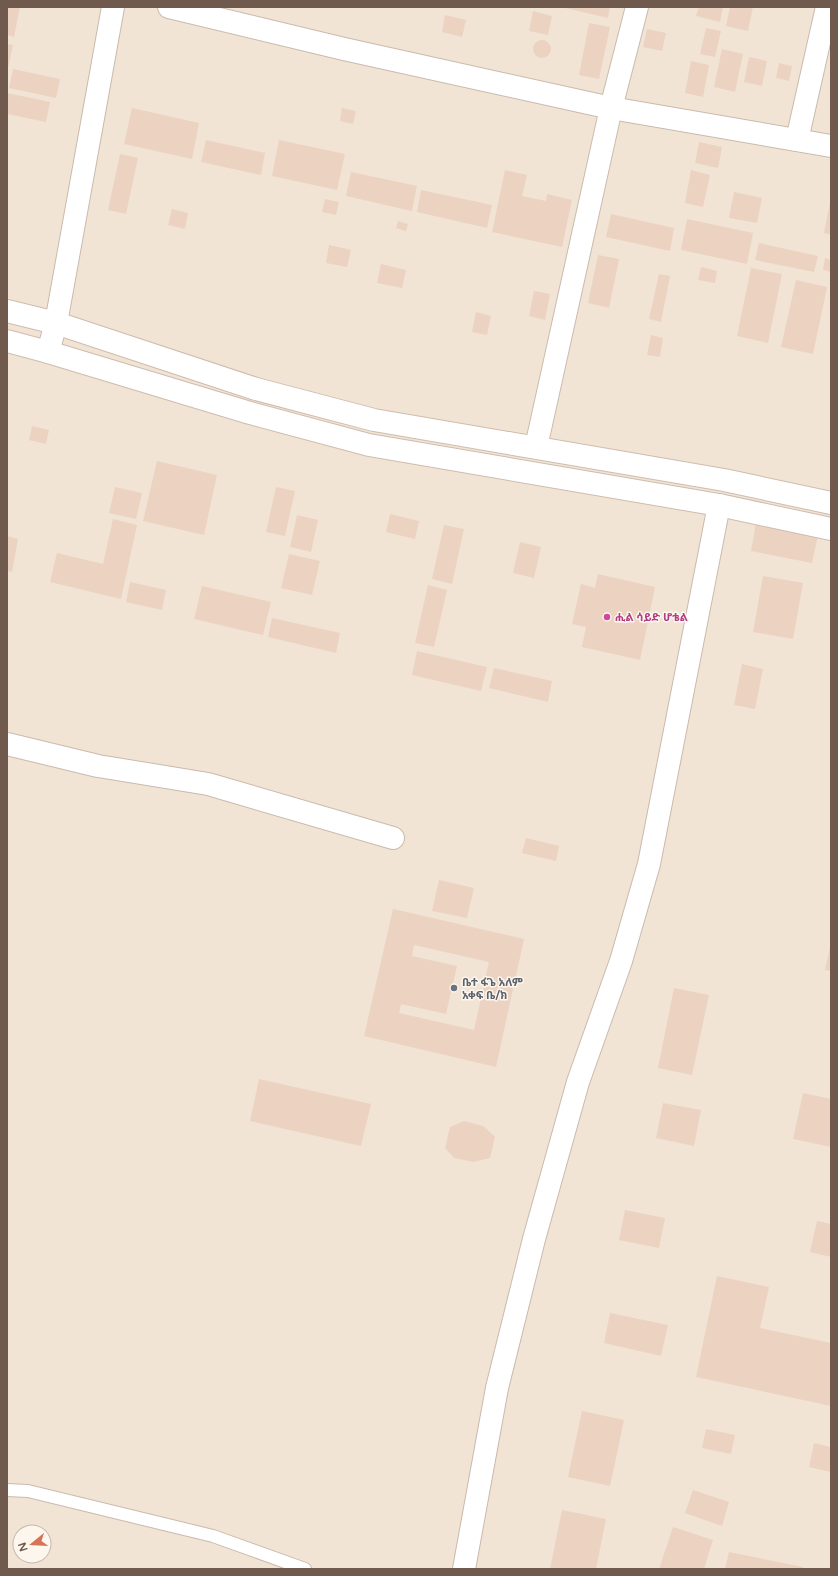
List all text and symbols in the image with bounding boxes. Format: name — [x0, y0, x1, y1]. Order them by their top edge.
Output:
place label: ሒል ሳይድ ሆቴል — [615, 611, 688, 624]
marker: ሒል ሳይድ ሆቴል — [602, 612, 612, 622]
place label: ቤተ ፋጌ አለም አቀፍ ቤ/ክ — [462, 976, 523, 1002]
marker: ቤተ ፋጌ አለም አቀፍ ቤ/ክ — [449, 983, 459, 993]
north arrow — [12, 1524, 52, 1564]
text: N — [15, 1541, 31, 1553]

